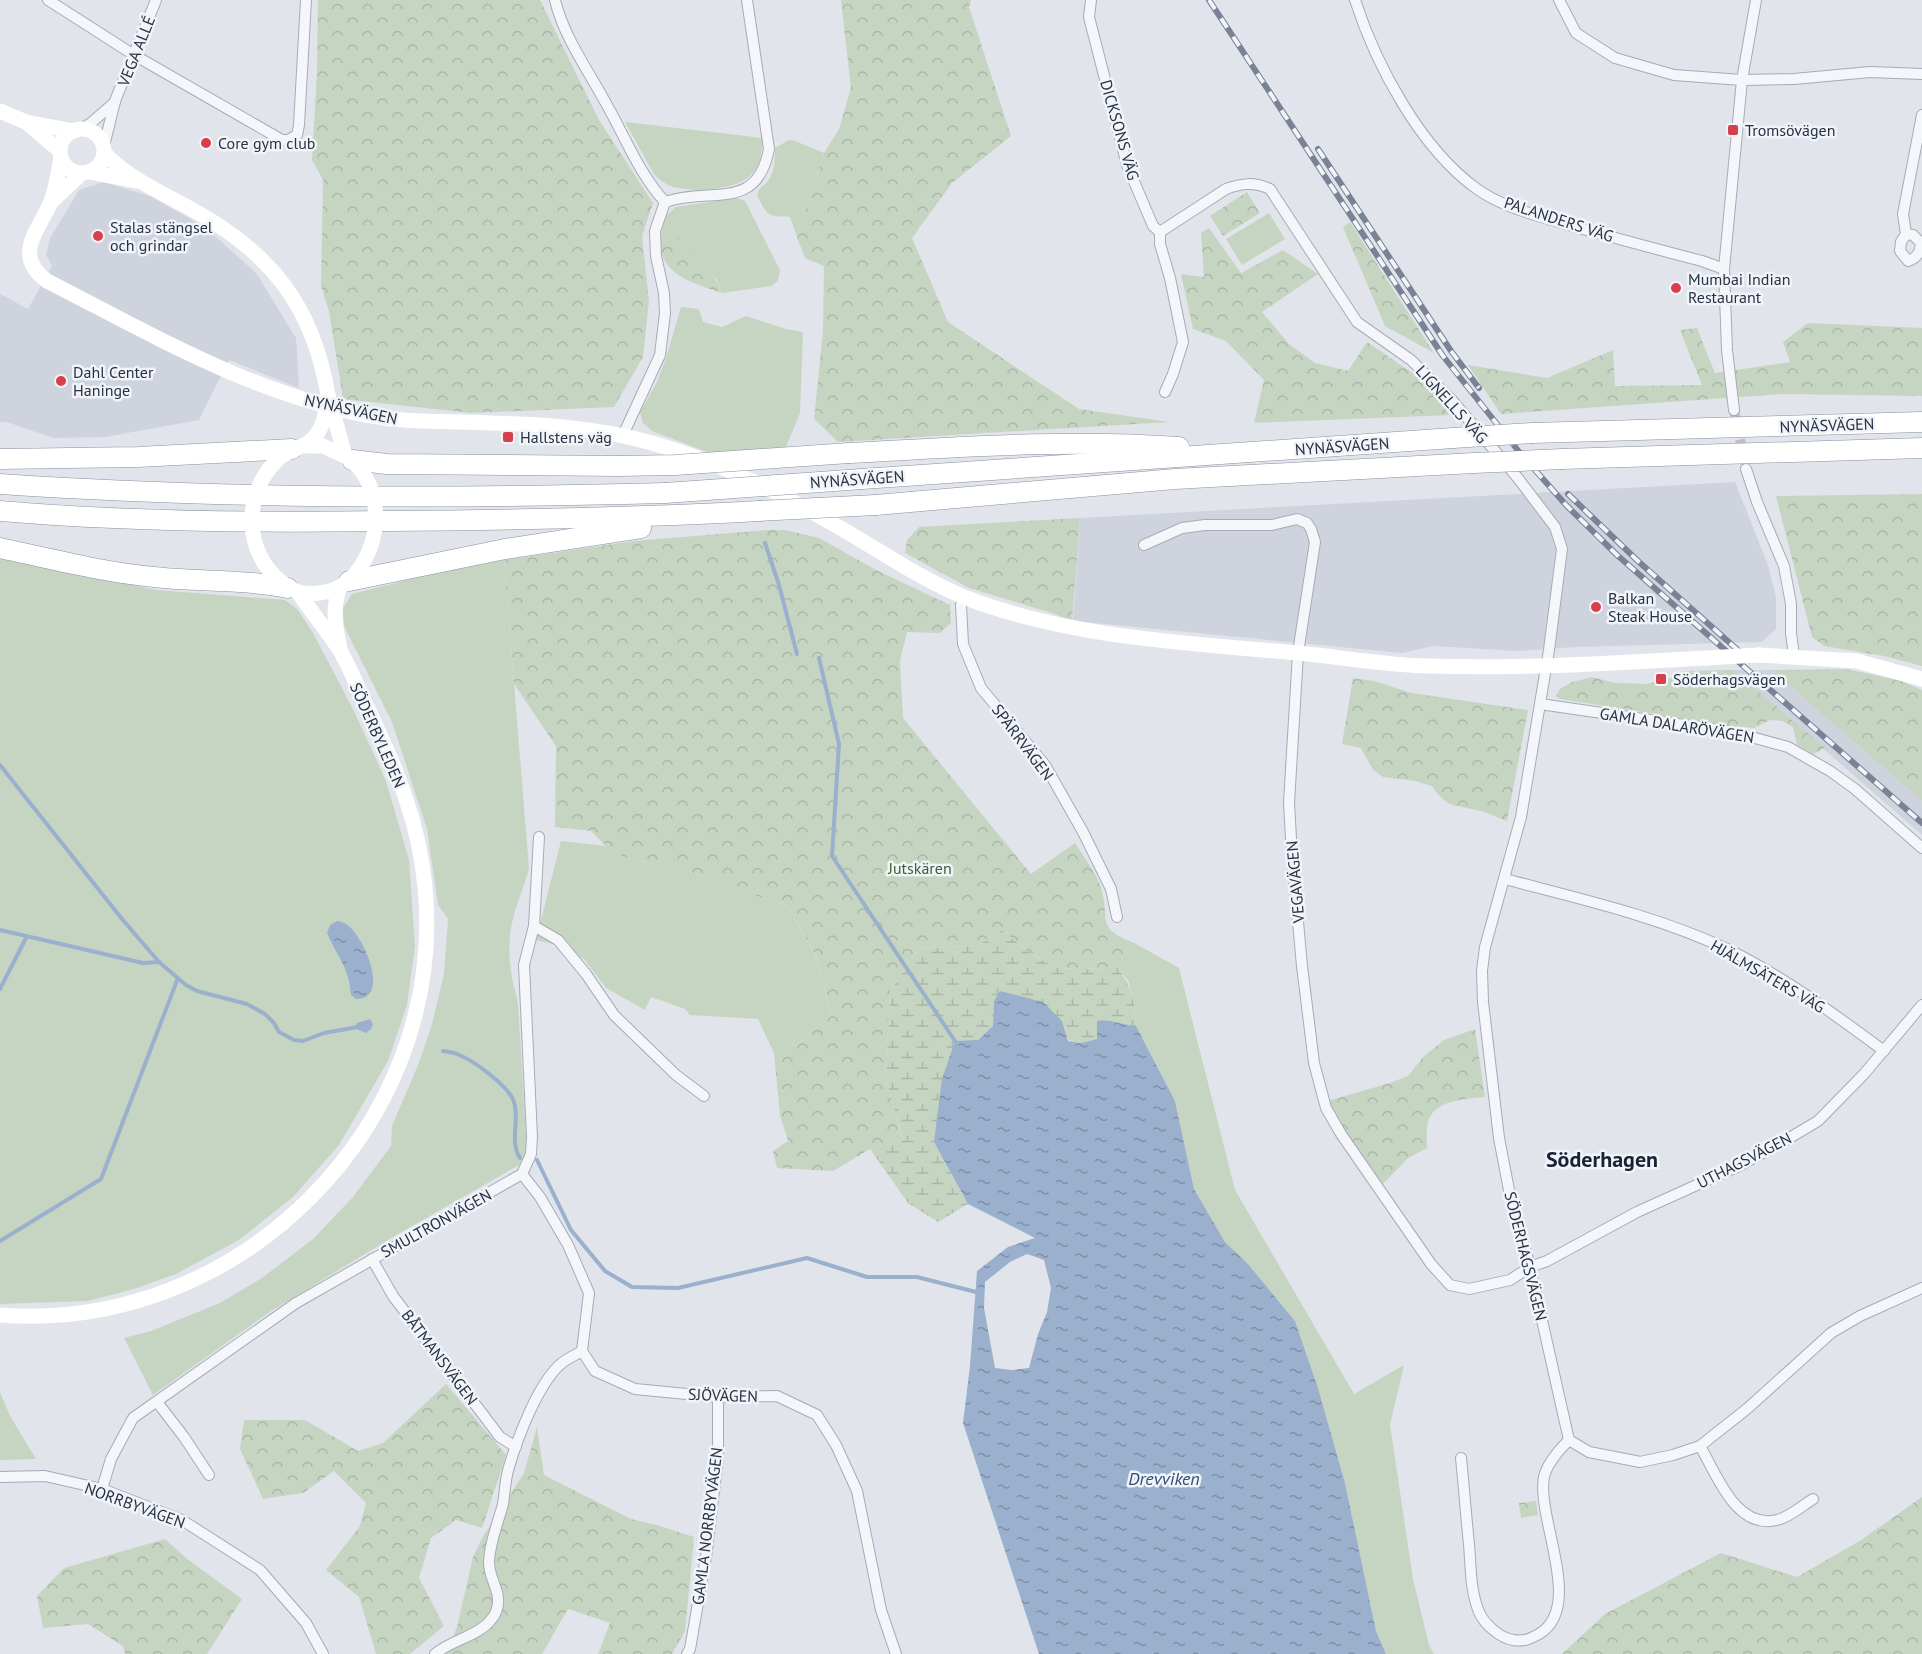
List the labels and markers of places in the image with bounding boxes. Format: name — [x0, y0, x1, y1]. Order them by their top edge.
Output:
place label: Tromsövägen — [1745, 120, 1835, 140]
marker: Tromsövägen — [1726, 123, 1740, 137]
place label: Core gym club — [218, 133, 315, 153]
marker: Core gym club — [199, 136, 213, 150]
place label: Stalas stängsel och grindar — [110, 217, 213, 255]
marker: Stalas stängsel och grindar — [91, 229, 105, 243]
place label: Mumbai Indian Restaurant — [1688, 269, 1790, 307]
marker: Mumbai Indian Restaurant — [1669, 281, 1683, 295]
place label: Dahl Center Haninge — [73, 362, 154, 400]
marker: Dahl Center Haninge — [54, 374, 68, 388]
place label: Hallstens väg — [520, 427, 612, 447]
marker: Hallstens väg — [501, 430, 515, 444]
place label: Balkan Steak House — [1608, 588, 1692, 626]
marker: Balkan Steak House — [1589, 600, 1603, 614]
place label: Söderhagsvägen — [1673, 669, 1785, 689]
marker: Söderhagsvägen — [1654, 672, 1668, 686]

